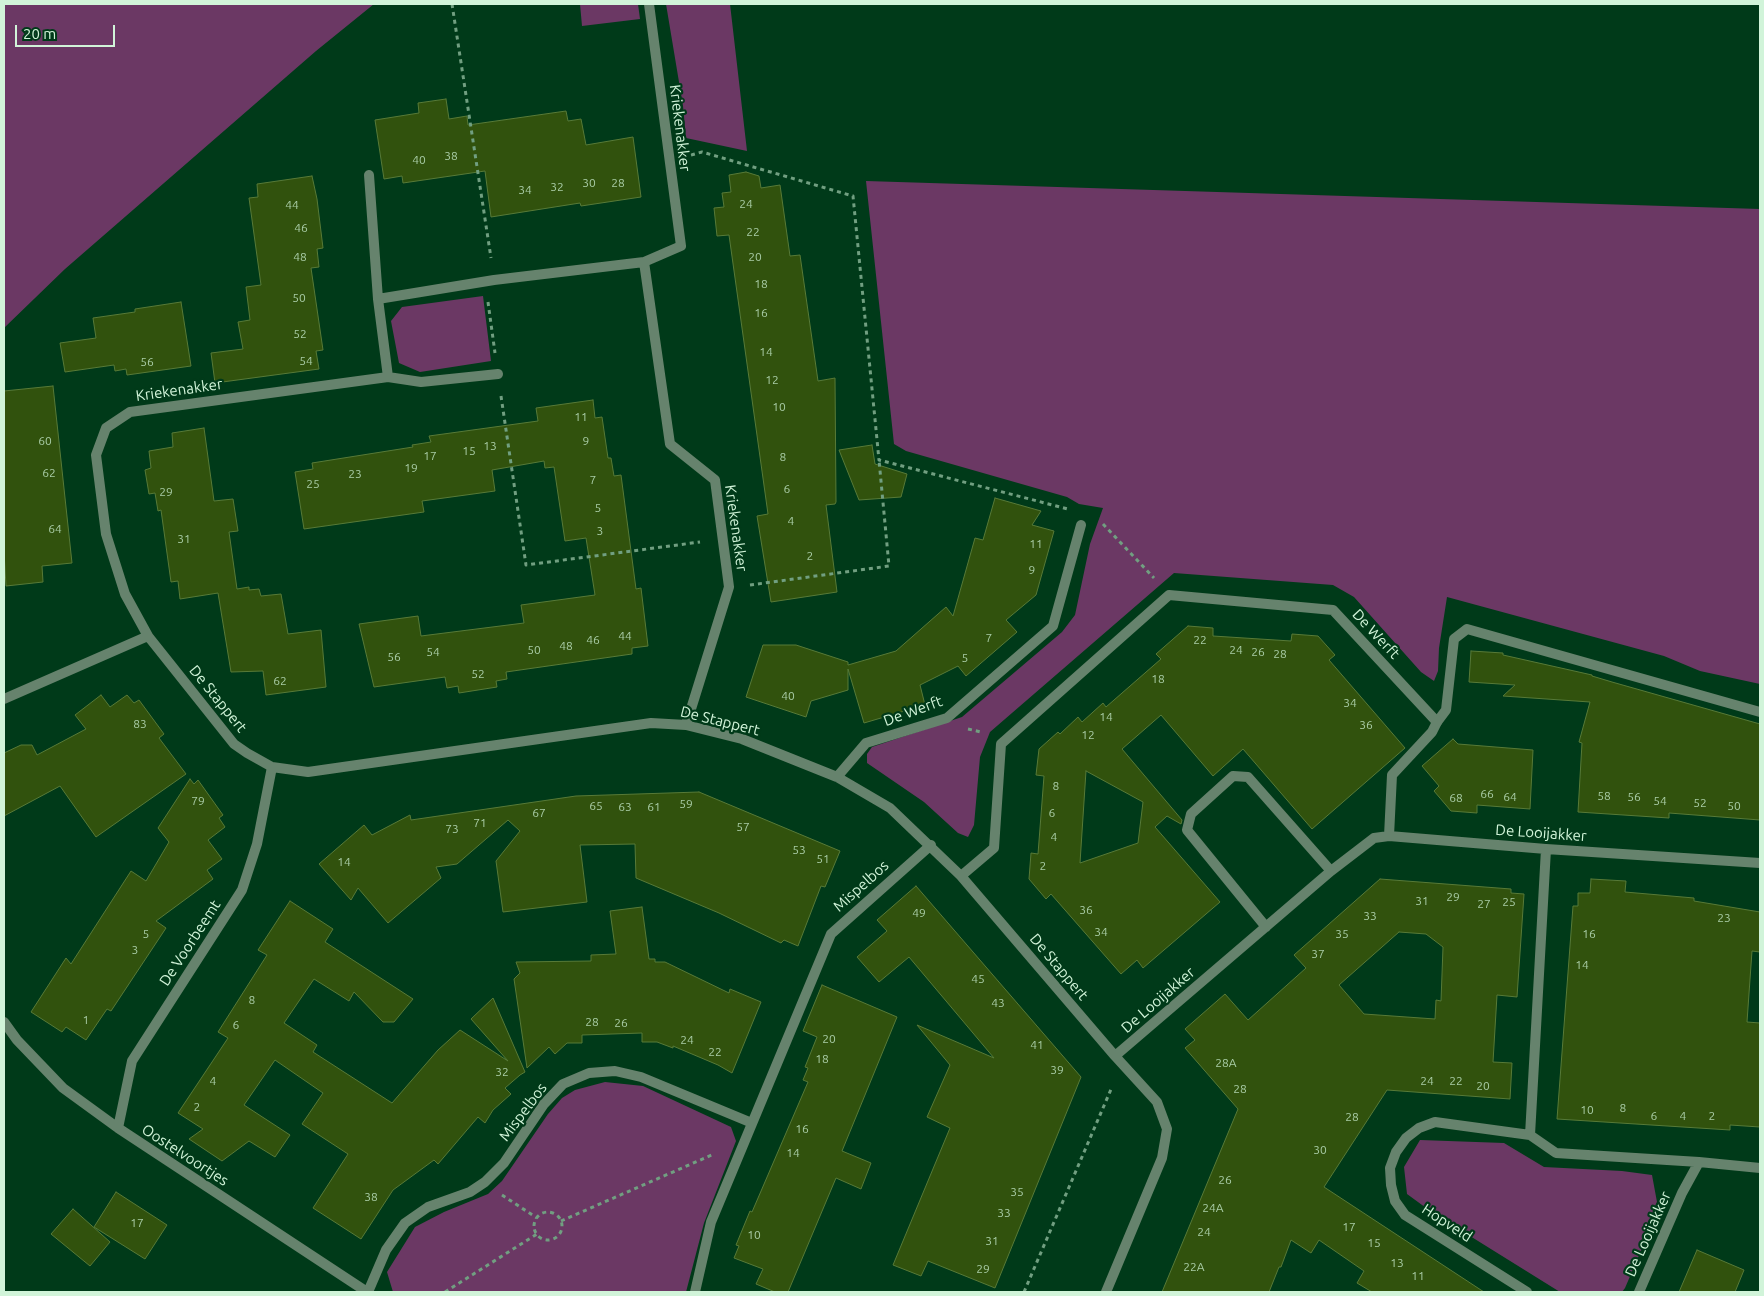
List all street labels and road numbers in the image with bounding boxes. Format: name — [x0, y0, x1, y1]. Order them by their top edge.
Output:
street label: Kriekenakker — [666, 83, 694, 173]
street label: Kriekenakker — [134, 375, 224, 405]
street label: Kriekenakker — [721, 483, 751, 573]
street label: De Werft — [1348, 605, 1404, 663]
street label: De Stappert — [185, 662, 251, 736]
street label: De Werft — [881, 692, 945, 730]
street label: De Stappert — [678, 702, 762, 740]
street label: De Looijakker — [1495, 821, 1587, 845]
street label: Mispelbos — [830, 856, 892, 916]
street label: De Voorbeemt — [156, 897, 224, 989]
street label: De Stappert — [1026, 930, 1092, 1004]
street label: De Looijakker — [1118, 963, 1198, 1037]
street label: Mispelbos — [495, 1079, 551, 1145]
street label: Oostelvoortjes — [138, 1120, 232, 1190]
street label: De Looijakker — [1621, 1189, 1675, 1279]
street label: Hopveld — [1419, 1200, 1475, 1246]

